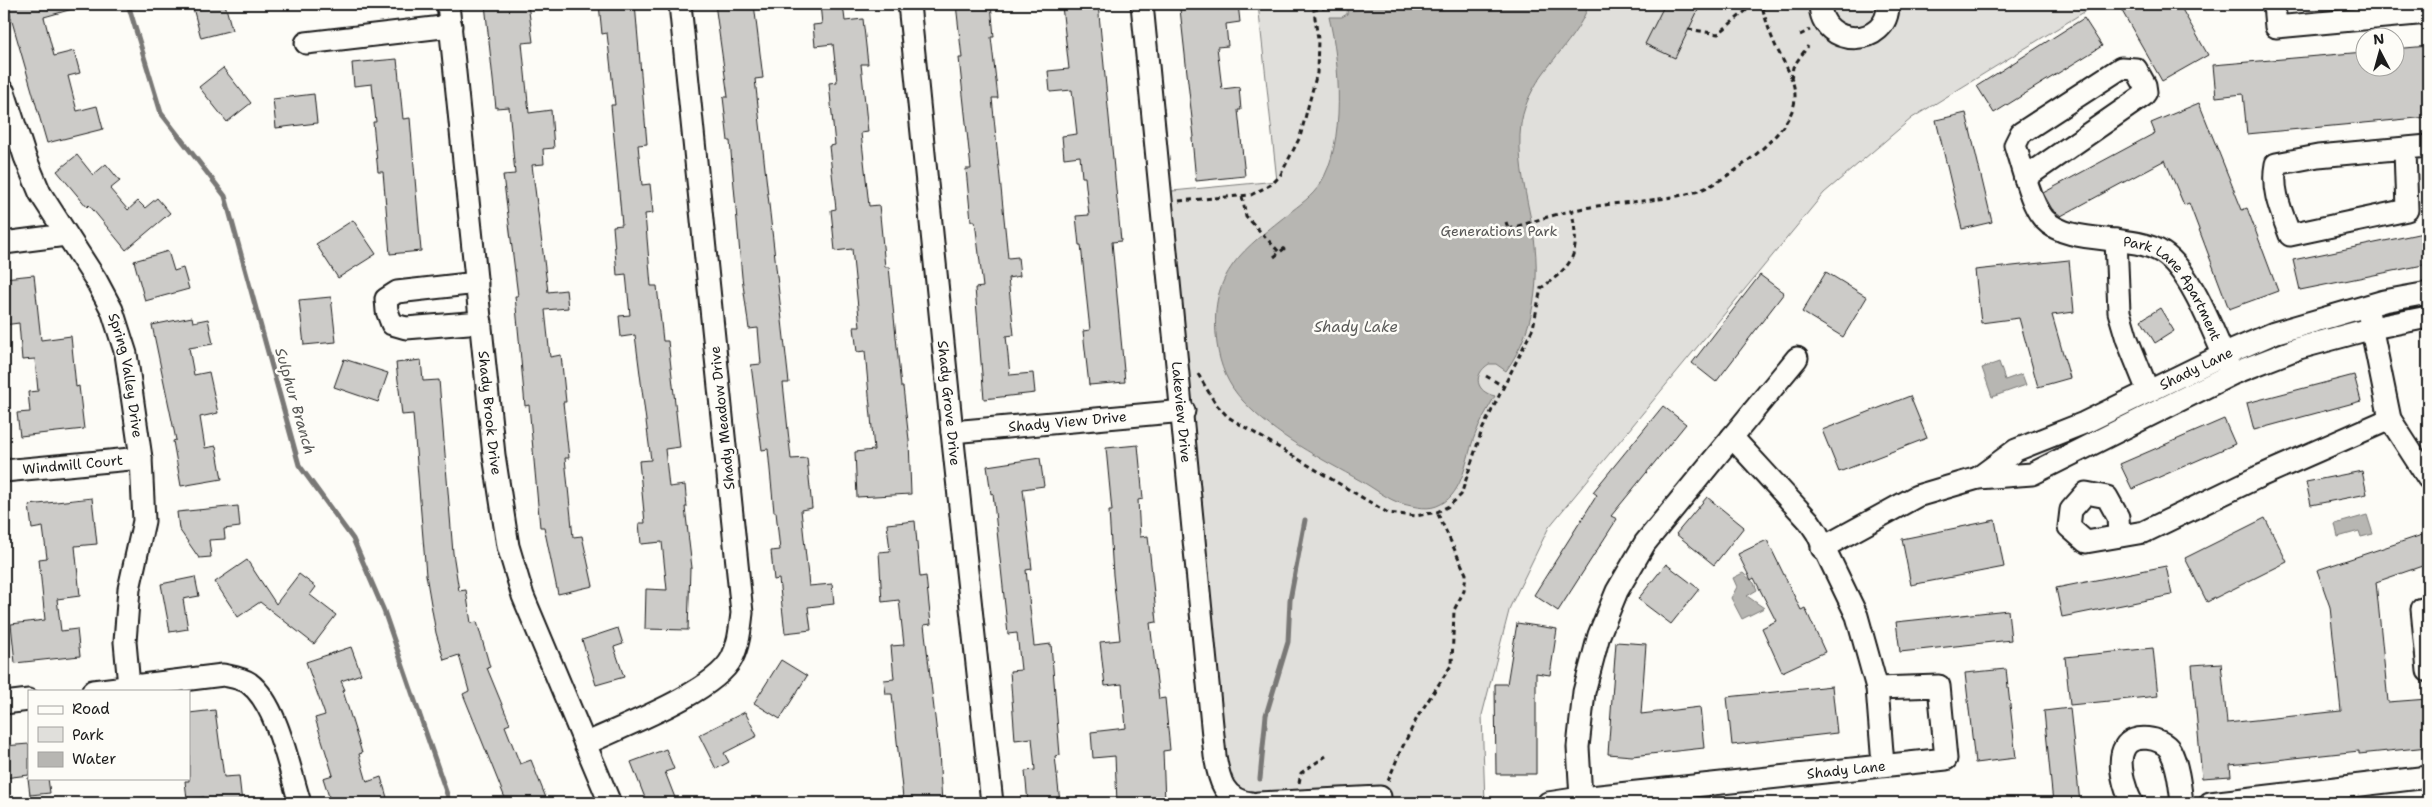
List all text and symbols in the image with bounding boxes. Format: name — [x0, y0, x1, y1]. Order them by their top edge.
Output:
north arrow — [2354, 28, 2404, 78]
text: N — [2372, 30, 2385, 49]
park label: Generations Park — [1440, 222, 1558, 240]
street label: Park Lane Apartment — [2122, 232, 2225, 344]
street label: Spring Valley Drive — [105, 311, 147, 439]
water label: Shady Lake — [1314, 317, 1398, 337]
street label: Shady Grove Drive — [934, 340, 965, 467]
street label: Shady Lane — [2156, 343, 2235, 394]
water label: Sulphur Branch — [270, 345, 320, 457]
street label: Shady Meadow Drive — [705, 345, 739, 491]
street label: Shady Brook Drive — [474, 350, 506, 476]
street label: Lakeview Drive — [1168, 361, 1195, 464]
street label: Shady View Drive — [1008, 407, 1128, 436]
street label: Windmill Court — [22, 451, 124, 478]
legend — [28, 690, 190, 780]
text: Road — [72, 699, 110, 719]
text: Park — [72, 725, 104, 745]
text: Water — [72, 749, 116, 769]
street label: Shady Lane — [1806, 757, 1887, 783]

